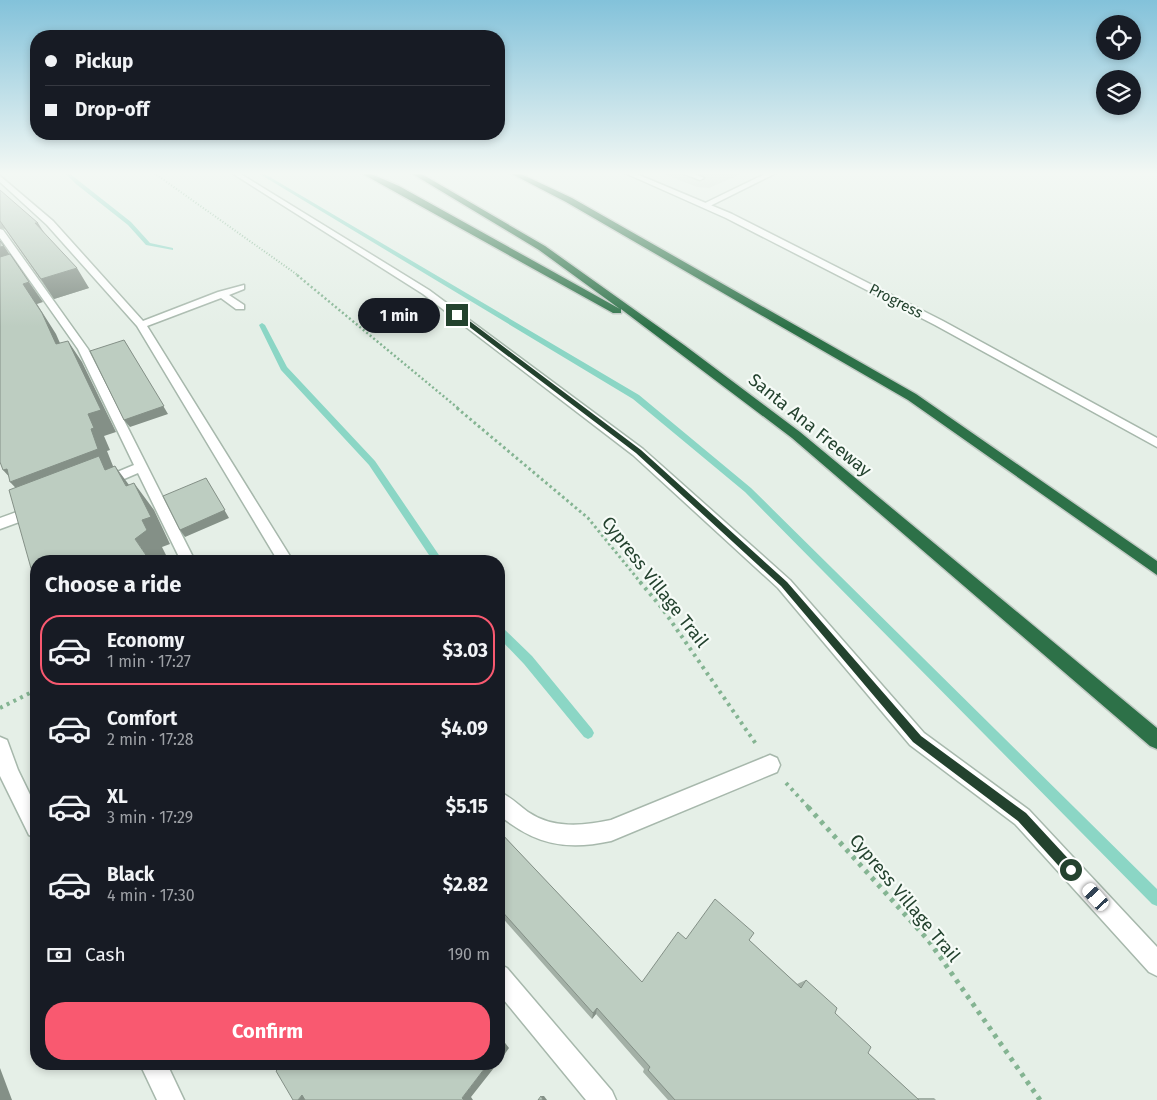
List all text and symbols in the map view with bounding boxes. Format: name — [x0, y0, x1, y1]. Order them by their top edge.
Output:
map controls — [1096, 15, 1141, 115]
button: locate — [1096, 15, 1141, 60]
text: Pickup — [75, 50, 133, 73]
button: layers — [1096, 70, 1141, 115]
text: Drop-off — [75, 98, 149, 121]
street label: Progress — [866, 280, 926, 322]
callout: 1 min — [357, 298, 440, 332]
route end — [446, 304, 468, 326]
text: 1 min — [380, 306, 418, 325]
street label: Santa Ana Freeway — [744, 369, 876, 481]
street label: Cypress Village Trail — [597, 512, 713, 652]
text: Choose a ride — [45, 571, 181, 598]
icon: car — [47, 628, 92, 673]
text: Economy — [107, 629, 184, 652]
text: $3.03 — [443, 639, 488, 662]
text: 1 min · 17:27 — [107, 652, 191, 671]
icon: car — [47, 706, 92, 751]
text: Comfort — [107, 707, 177, 730]
text: $4.09 — [441, 717, 488, 740]
text: 2 min · 17:28 — [107, 730, 194, 749]
icon: car — [47, 784, 92, 829]
text: XL — [107, 785, 128, 808]
text: $5.15 — [446, 795, 488, 818]
text: 3 min · 17:29 — [107, 808, 193, 827]
street label: Cypress Village Trail — [845, 829, 965, 967]
route start — [1060, 859, 1082, 881]
icon: car — [47, 862, 92, 907]
text: Black — [107, 863, 154, 886]
text: $2.82 — [443, 873, 488, 896]
car — [1080, 881, 1111, 913]
text: 4 min · 17:30 — [107, 886, 195, 905]
icon: cash — [45, 941, 73, 969]
text: Cash — [85, 943, 126, 966]
text: 190 m — [448, 945, 490, 964]
button: Confirm — [45, 1002, 490, 1060]

